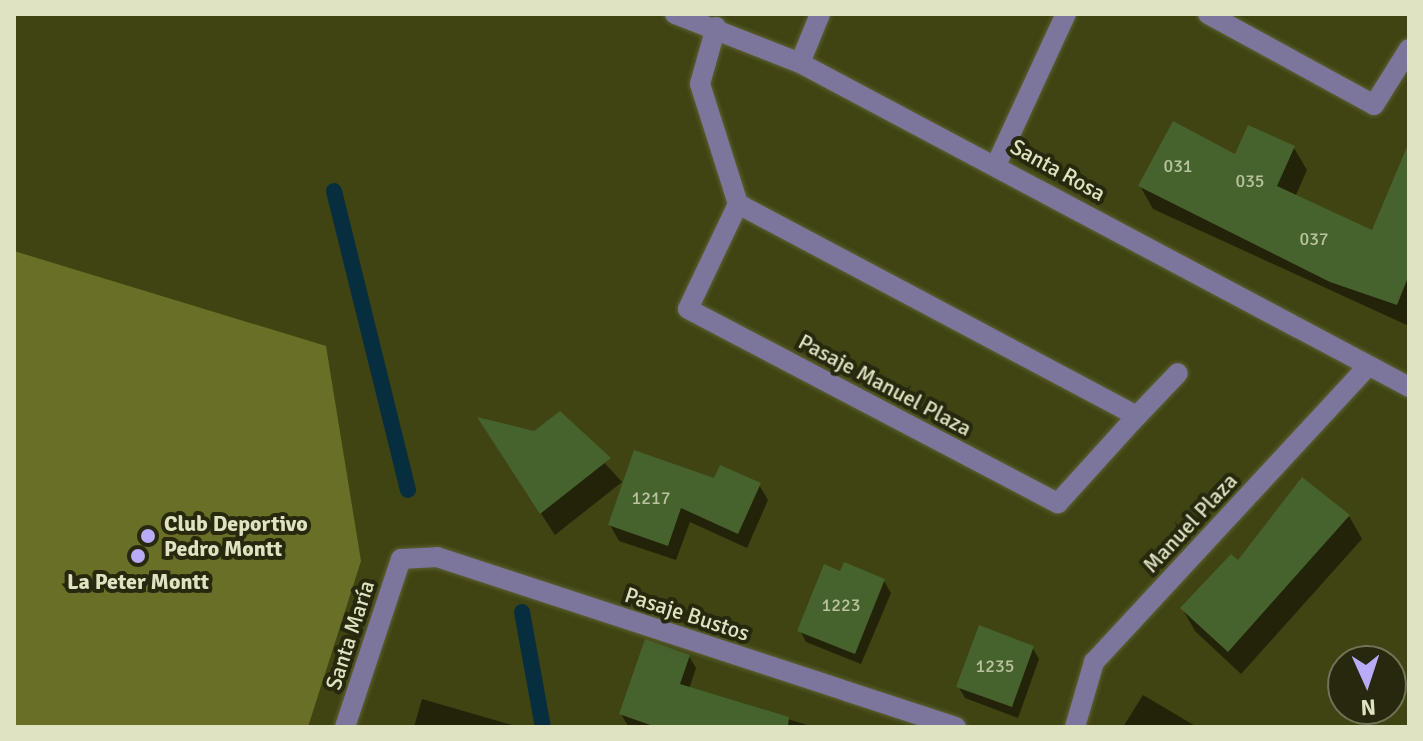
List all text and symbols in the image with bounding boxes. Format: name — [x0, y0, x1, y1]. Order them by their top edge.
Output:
street label: Santa Rosa — [1006, 133, 1110, 207]
house number: 031 — [1163, 155, 1193, 177]
house number: 035 — [1235, 170, 1265, 192]
house number: 037 — [1299, 228, 1329, 250]
street label: Pasaje Manuel Plaza — [794, 328, 976, 442]
street label: Manuel Plaza — [1137, 468, 1243, 578]
house number: 1217 — [632, 487, 670, 509]
place label: Club Deportivo Pedro Montt — [164, 510, 308, 562]
marker: Club Deportivo Pedro Montt — [139, 527, 157, 545]
marker: La Peter Montt — [129, 547, 147, 565]
place label: La Peter Montt — [67, 569, 209, 595]
street label: Santa María — [320, 577, 380, 693]
street label: Pasaje Bustos — [621, 581, 753, 647]
house number: 1223 — [822, 594, 860, 616]
north arrow — [1327, 645, 1407, 725]
house number: 1235 — [976, 655, 1014, 677]
text: N — [1360, 694, 1377, 721]

